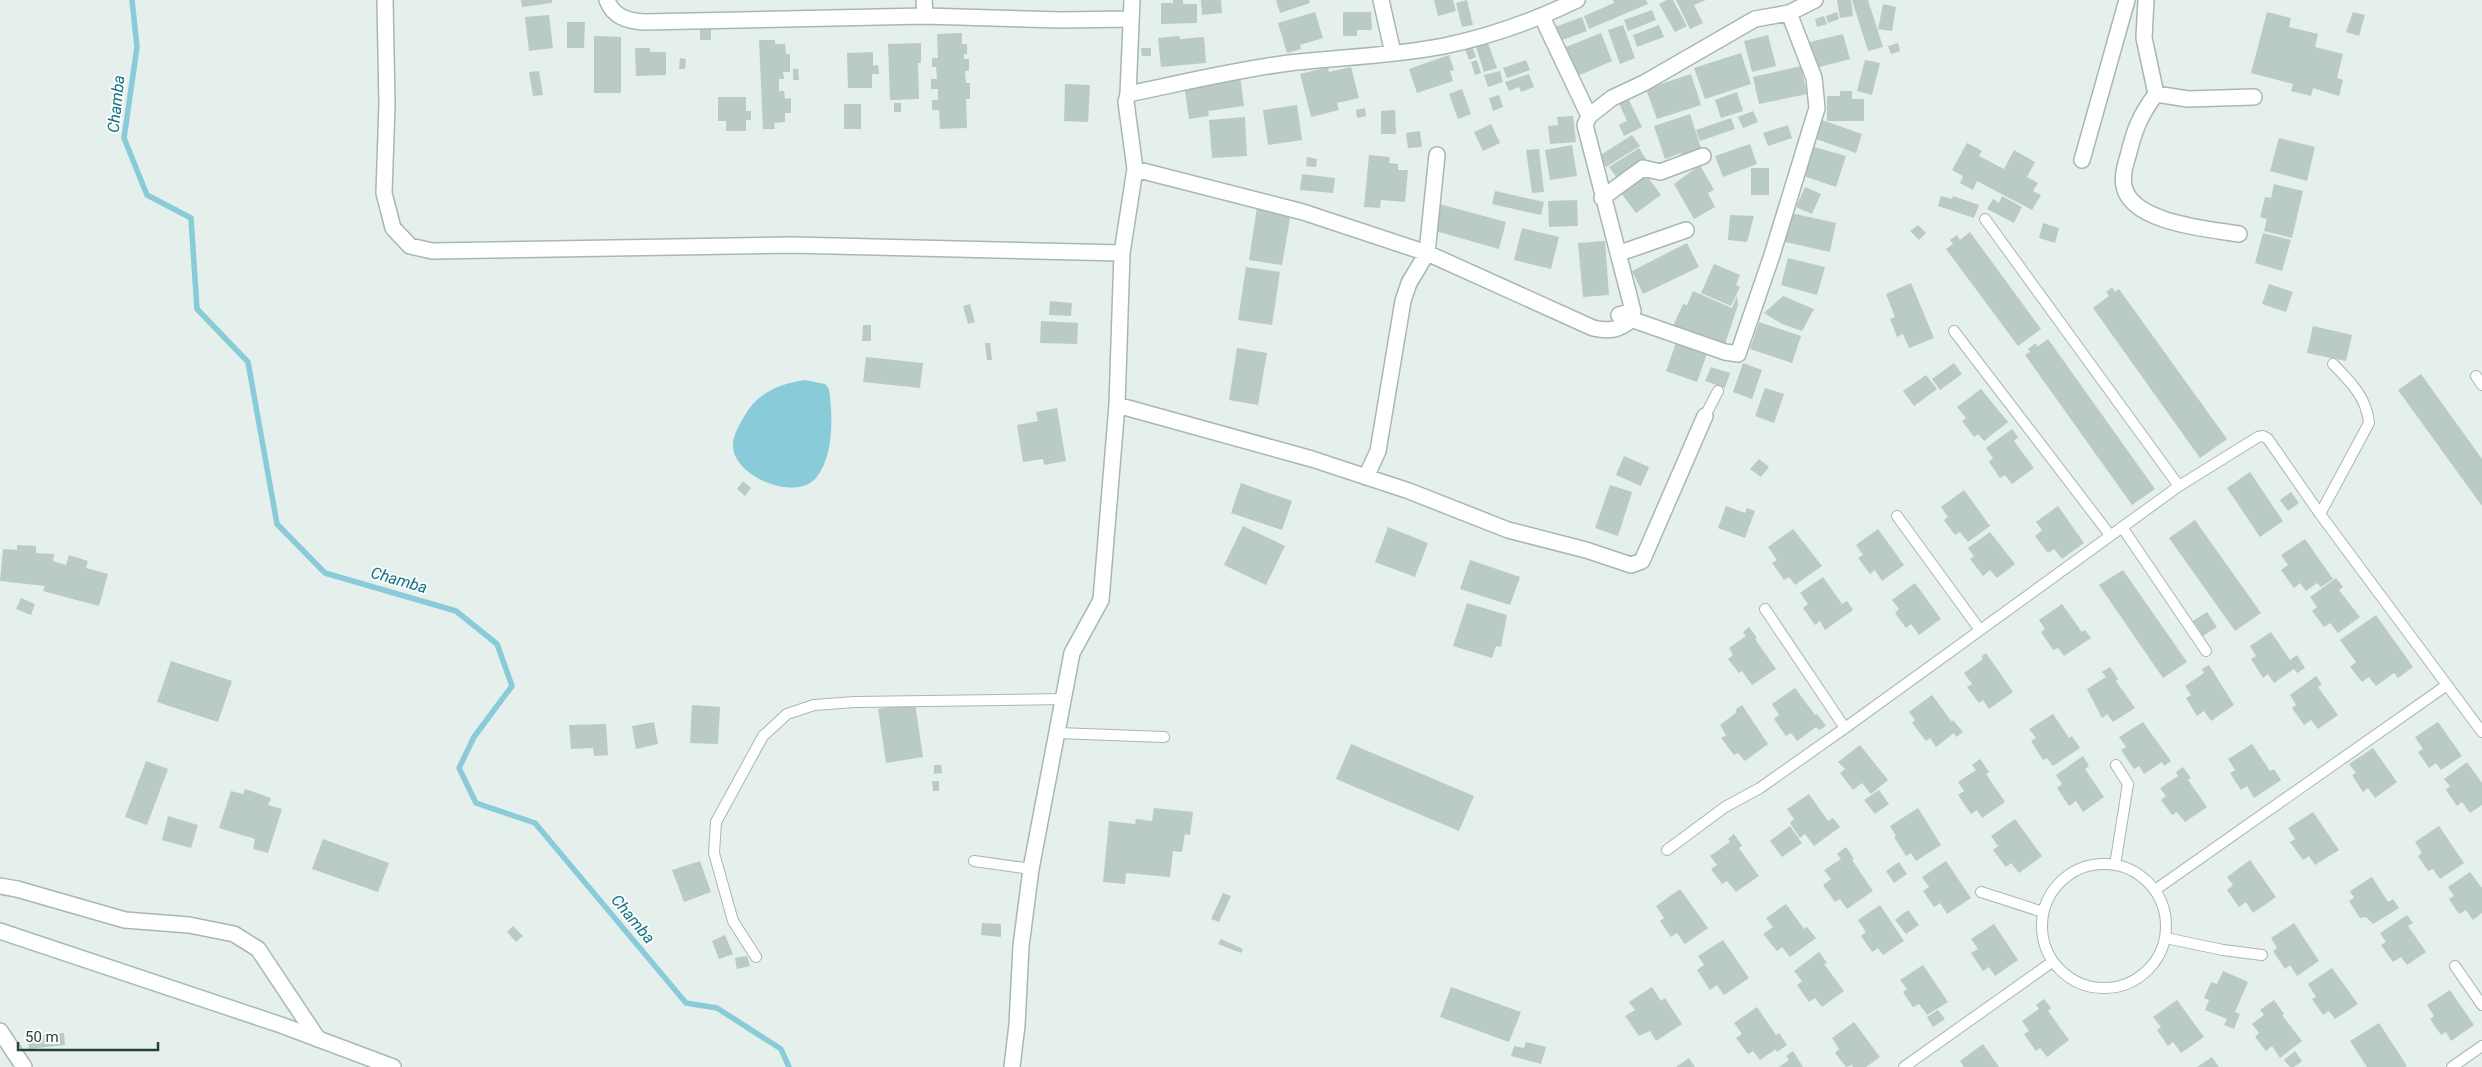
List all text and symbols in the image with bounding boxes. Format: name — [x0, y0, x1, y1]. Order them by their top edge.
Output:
water label: Chamba — [104, 74, 128, 134]
water label: Chamba — [369, 563, 429, 597]
water label: Chamba — [607, 891, 659, 947]
scale bar — [18, 1020, 158, 1052]
text: 50 m — [25, 1028, 59, 1046]

